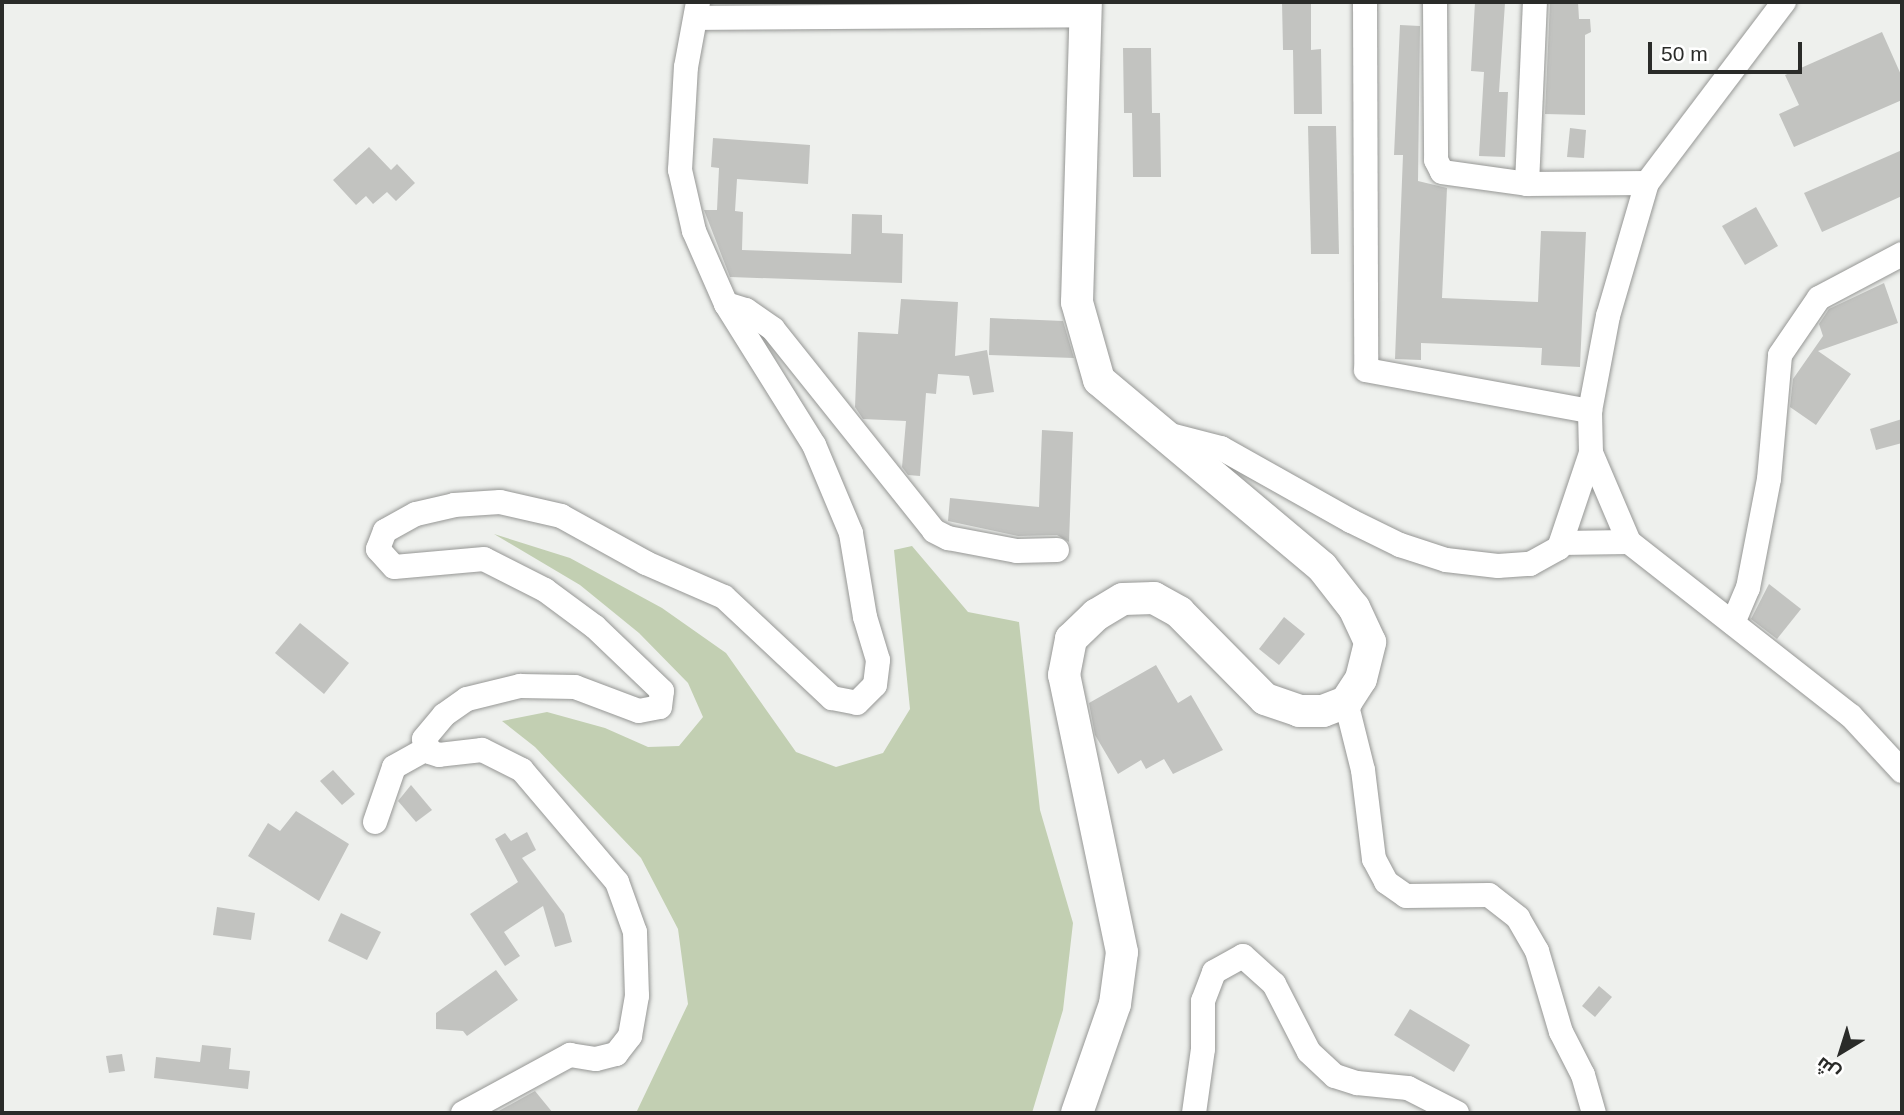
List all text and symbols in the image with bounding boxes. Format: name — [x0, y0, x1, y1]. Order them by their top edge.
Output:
scale bar — [1652, 28, 1806, 72]
text: 50 m — [1661, 42, 1708, 65]
north arrow — [1806, 1017, 1876, 1087]
text: ش — [1812, 1053, 1844, 1085]

